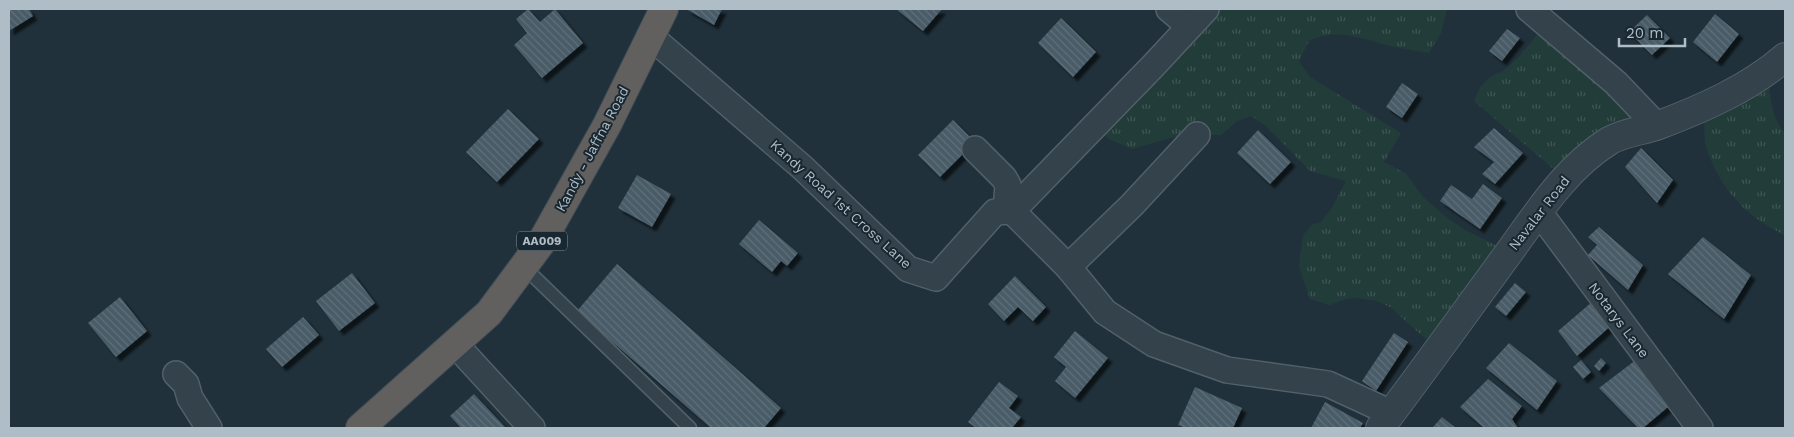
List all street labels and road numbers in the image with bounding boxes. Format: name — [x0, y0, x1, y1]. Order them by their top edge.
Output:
street label: Kandy - Jaffna Road — [552, 84, 632, 214]
street label: Kandy Road 1st Cross Lane — [767, 136, 915, 272]
street label: Navalar Road — [1505, 173, 1573, 253]
road number: AA009 — [517, 232, 567, 250]
street label: Notarys Lane — [1585, 279, 1653, 361]

